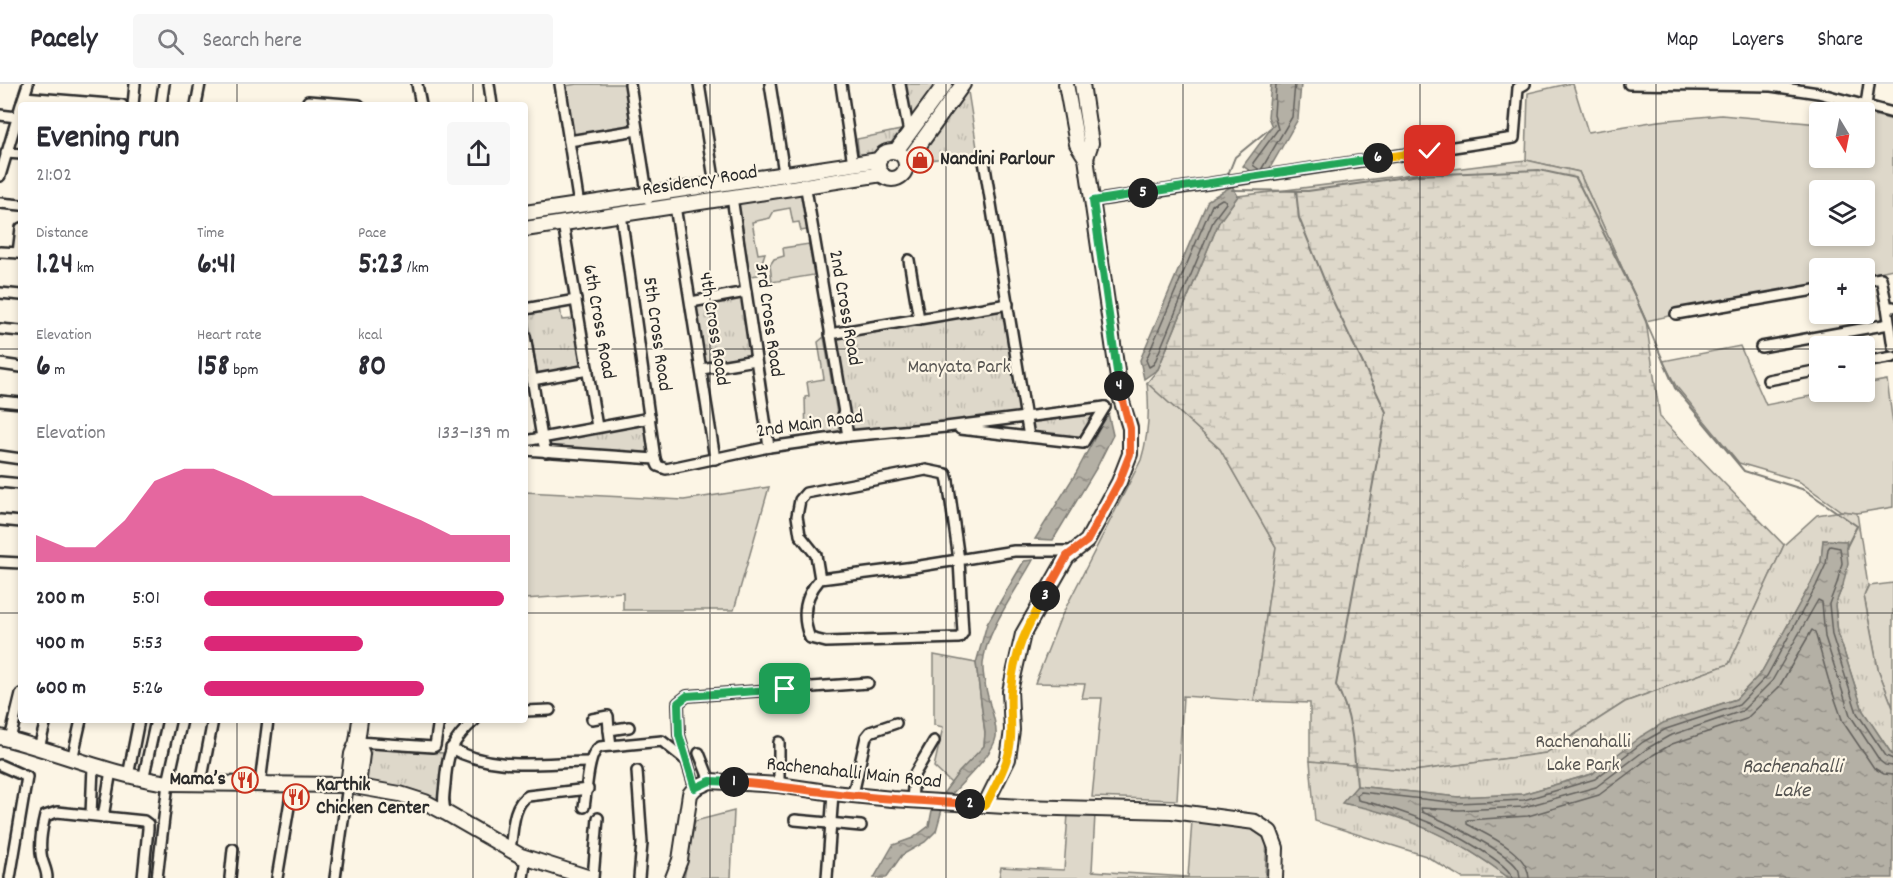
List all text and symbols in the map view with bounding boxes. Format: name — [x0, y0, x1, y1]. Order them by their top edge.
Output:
search box — [133, 14, 553, 68]
text: Pacely — [30, 21, 97, 61]
icon: search — [154, 25, 187, 58]
text: Search here — [202, 26, 302, 57]
text: Map — [1667, 26, 1698, 56]
text: Layers — [1731, 26, 1784, 56]
text: Share — [1817, 26, 1863, 56]
north arrow — [1809, 102, 1875, 168]
map controls — [1809, 102, 1875, 402]
text: Evening run — [36, 116, 180, 163]
button: share — [447, 122, 510, 185]
pin — [1404, 125, 1455, 176]
icon: check — [1413, 134, 1446, 167]
pin: 6 — [1363, 143, 1393, 173]
shop icon: Nandini Parlour — [905, 145, 935, 175]
place label: Nandini Parlour — [940, 146, 1055, 174]
text: 6 — [1374, 146, 1382, 169]
street label: Residency Road — [640, 159, 760, 205]
text: 21:02 — [36, 162, 72, 190]
pin: 5 — [1128, 178, 1158, 208]
button: layers — [1809, 180, 1875, 246]
text: 5 — [1139, 181, 1147, 204]
text: Distance — [36, 222, 88, 245]
text: Time — [197, 222, 224, 245]
text: Pace — [358, 222, 386, 245]
text: 1.24 — [36, 245, 73, 288]
text: 6:41 — [197, 245, 236, 288]
text: 5:23 — [358, 245, 403, 288]
street label: 2nd Cross Road — [820, 248, 868, 368]
text: km — [73, 257, 94, 280]
text: /km — [403, 257, 429, 280]
button: + — [1809, 258, 1875, 324]
street label: 3rd Cross Road — [746, 261, 790, 379]
street label: 6th Cross Road — [574, 262, 622, 382]
street label: 4th Cross Road — [690, 270, 736, 388]
street label: 5th Cross Road — [634, 275, 678, 393]
text: Elevation — [36, 324, 92, 347]
text: Heart rate — [197, 324, 262, 347]
text: kcal — [358, 324, 382, 347]
button: − — [1809, 336, 1875, 402]
text: 6 — [36, 347, 51, 390]
text: 158 — [197, 347, 230, 390]
text: 80 — [358, 347, 386, 390]
park label: Manyata Park — [907, 354, 1011, 382]
text: m — [51, 359, 65, 382]
text: bpm — [230, 359, 258, 382]
pin: 4 — [1104, 371, 1134, 401]
text: 4 — [1116, 374, 1122, 397]
street label: 2nd Main Road — [755, 404, 865, 446]
text: Elevation — [36, 420, 106, 448]
text: 133–139 m — [437, 420, 510, 448]
pin: 3 — [1030, 581, 1060, 611]
text: 3 — [1041, 584, 1049, 607]
text: 200 m — [36, 585, 85, 613]
text: 5:01 — [132, 585, 160, 613]
text: 400 m — [36, 630, 84, 658]
text: 5:53 — [132, 630, 163, 658]
pin — [759, 663, 810, 714]
icon: arrive — [768, 672, 801, 705]
text: 600 m — [36, 675, 86, 703]
text: 5:26 — [132, 675, 163, 703]
park label: Rachenahalli Lake Park — [1535, 729, 1631, 780]
street label: Rachenahalli Main Road — [765, 751, 943, 797]
water label: Rachenahalli Lake — [1742, 753, 1845, 807]
restaurant icon: Mama’s — [230, 765, 260, 795]
place label: Mama’s — [169, 766, 226, 794]
pin: 1 — [719, 767, 749, 797]
text: 1 — [732, 770, 736, 793]
place label: Karthik Chicken Center — [316, 772, 430, 823]
restaurant icon: Karthik Chicken Center — [281, 782, 311, 812]
pin: 2 — [955, 789, 985, 819]
text: 2 — [967, 792, 974, 815]

